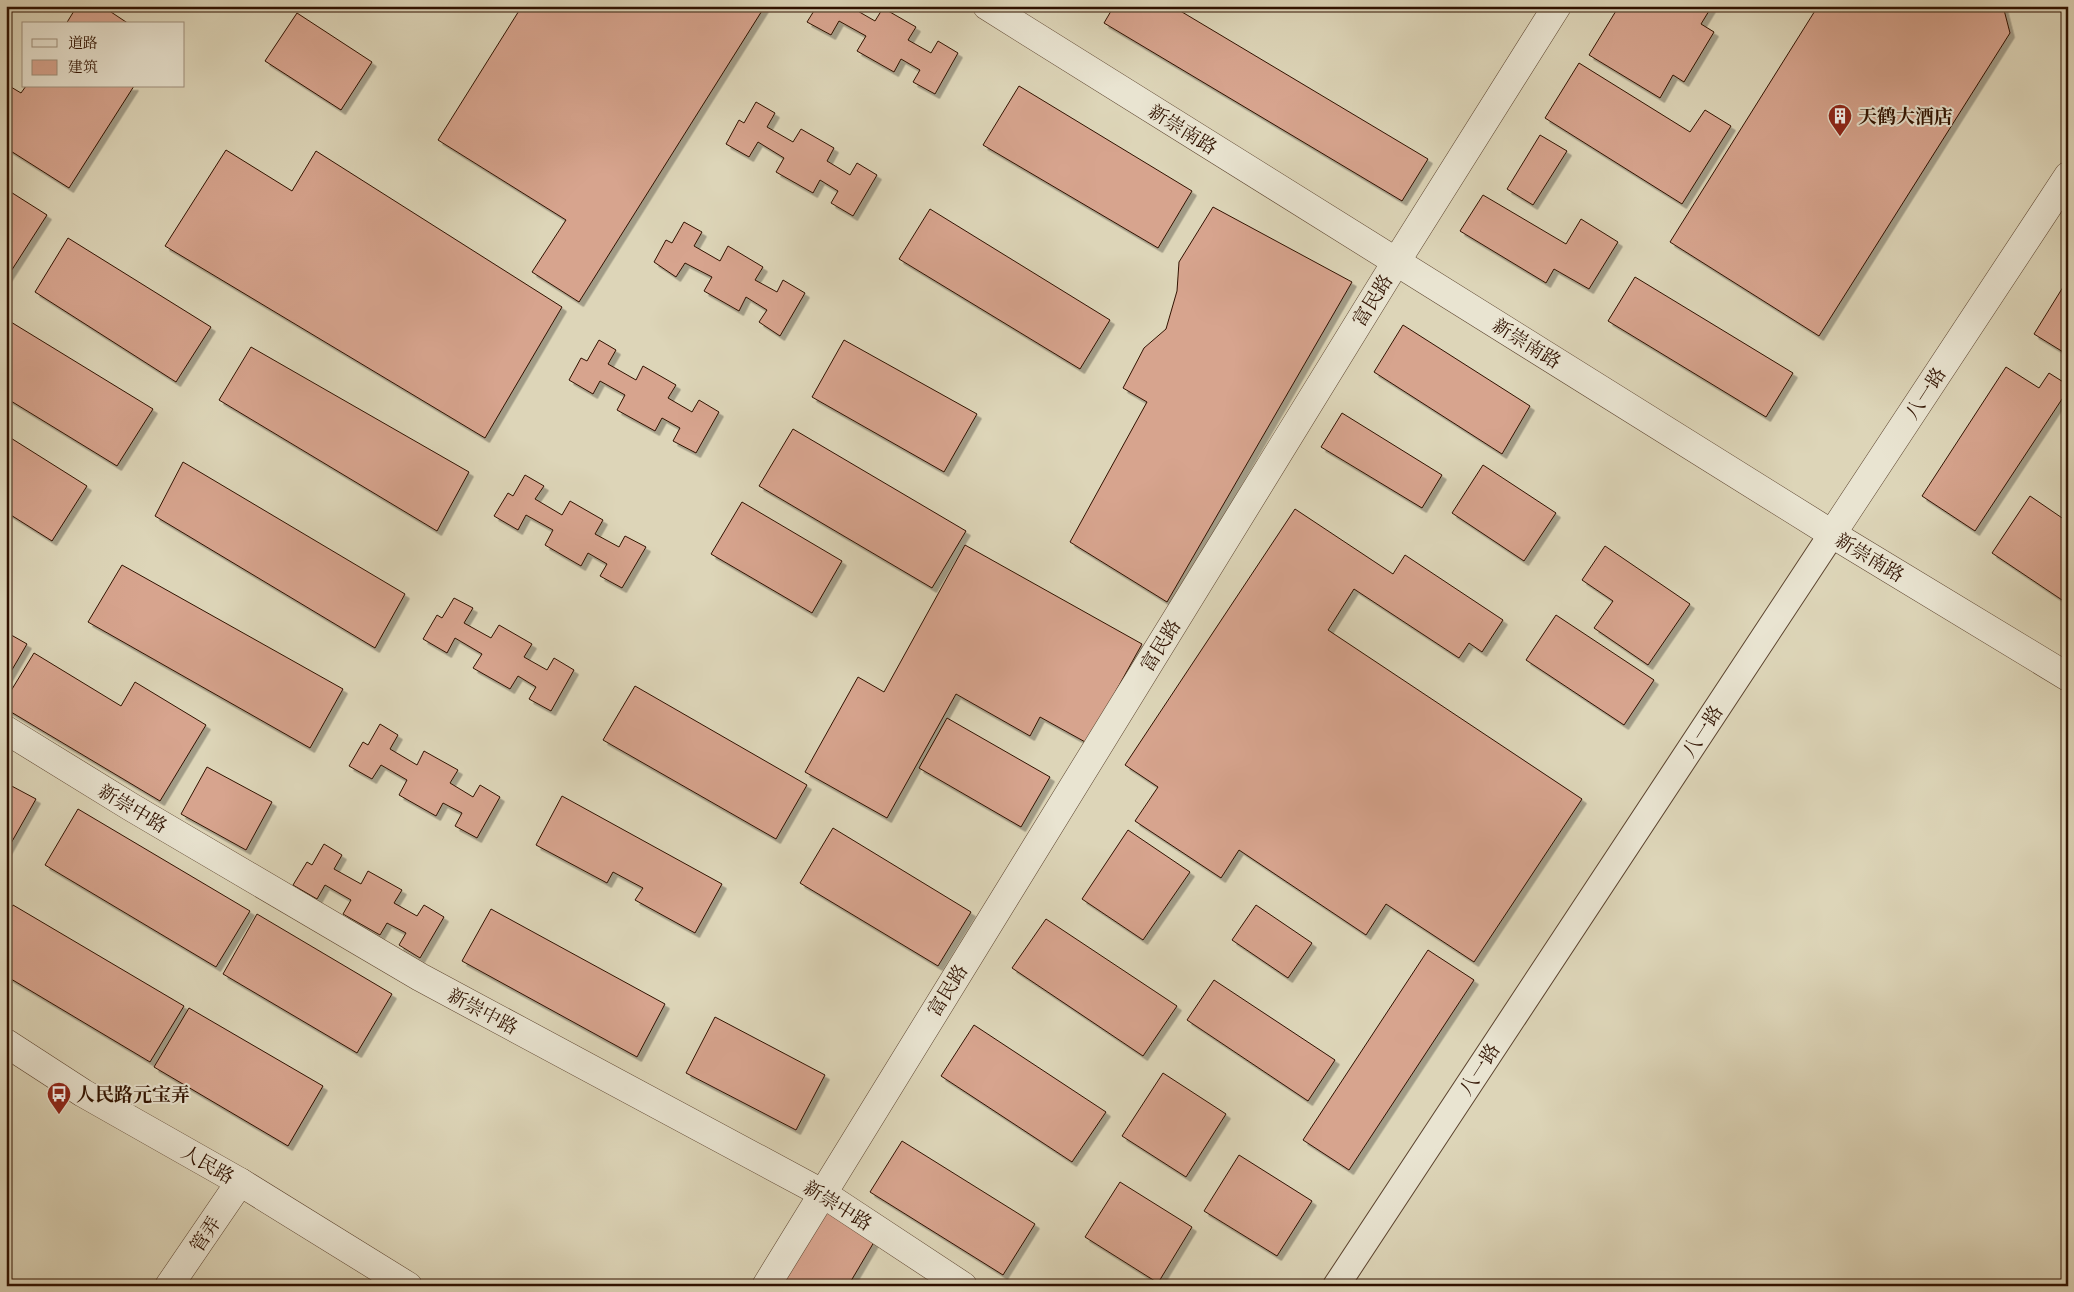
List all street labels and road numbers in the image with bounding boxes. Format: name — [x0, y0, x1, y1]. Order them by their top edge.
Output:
street label: 新崇南路 — [1144, 100, 1221, 160]
street label: 富民路 — [1348, 270, 1398, 331]
street label: 新崇南路 — [1488, 314, 1565, 374]
street label: 八一路 — [1900, 363, 1951, 424]
street label: 新崇南路 — [1831, 528, 1908, 588]
street label: 富民路 — [1136, 615, 1186, 676]
street label: 八一路 — [1677, 701, 1728, 762]
street label: 新崇中路 — [94, 779, 171, 839]
street label: 富民路 — [923, 960, 973, 1021]
street label: 新崇中路 — [443, 983, 522, 1040]
street label: 八一路 — [1454, 1039, 1505, 1100]
street label: 人民路 — [177, 1140, 238, 1190]
street label: 新崇中路 — [799, 1176, 876, 1236]
street label: 管弄 — [185, 1212, 226, 1257]

